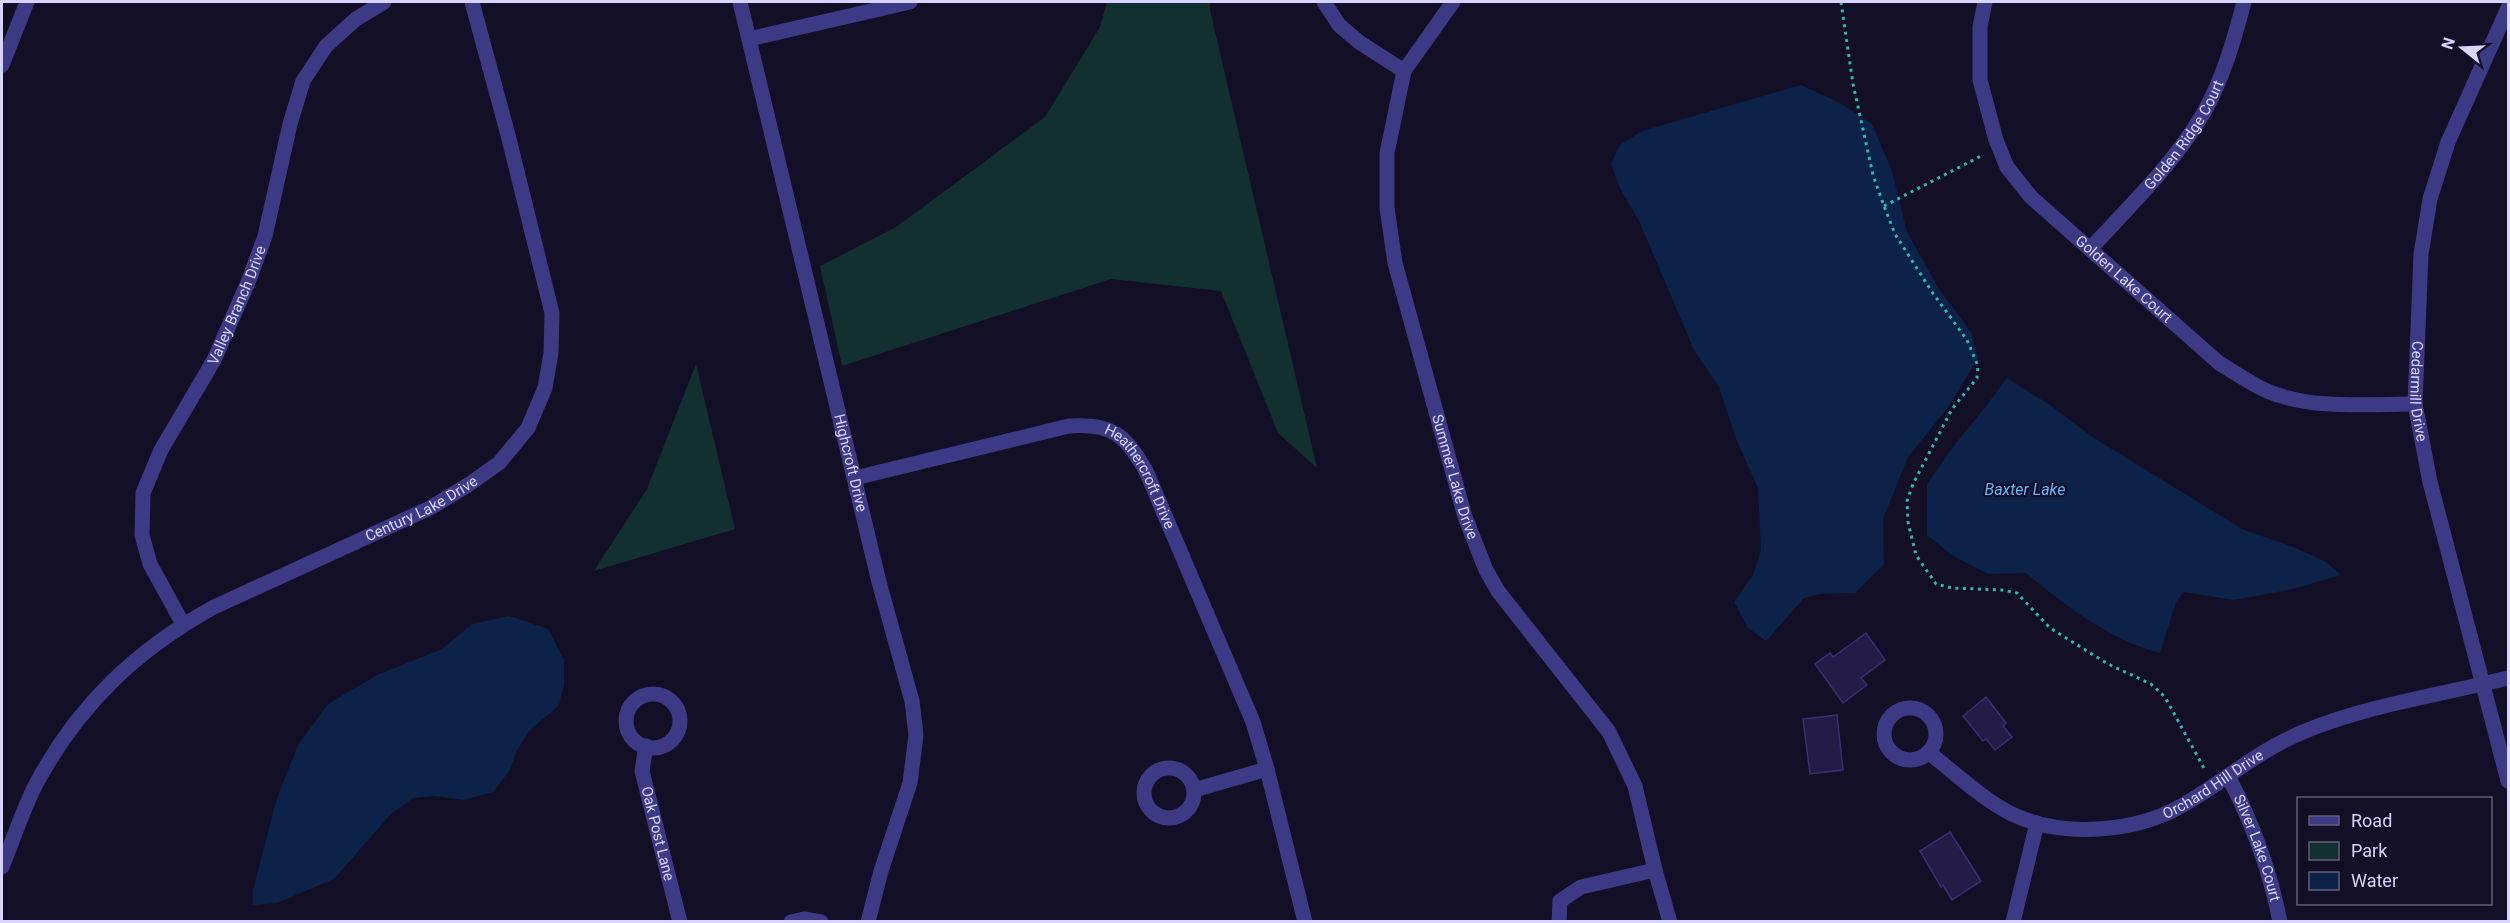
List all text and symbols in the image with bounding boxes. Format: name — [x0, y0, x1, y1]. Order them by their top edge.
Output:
north arrow — [2432, 18, 2492, 78]
text: N — [2437, 35, 2459, 52]
street label: Golden Ridge Court — [2140, 77, 2227, 194]
street label: Golden Lake Court — [2072, 231, 2176, 327]
street label: Valley Branch Drive — [204, 243, 270, 368]
street label: Cedarmill Drive — [2406, 341, 2431, 443]
street label: Highcroft Drive — [830, 412, 871, 514]
street label: Summer Lake Drive — [1428, 412, 1482, 542]
street label: Heathercroft Drive — [1102, 420, 1179, 532]
street label: Century Lake Drive — [362, 472, 481, 545]
water label: Baxter Lake — [1984, 480, 2066, 499]
street label: Orchard Hill Drive — [2160, 746, 2267, 823]
street label: Oak Post Lane — [637, 785, 678, 883]
street label: Silver Lake Court — [2230, 792, 2284, 903]
legend — [2297, 797, 2492, 905]
text: Road — [2351, 810, 2392, 831]
text: Park — [2351, 840, 2388, 861]
text: Water — [2351, 870, 2398, 891]

